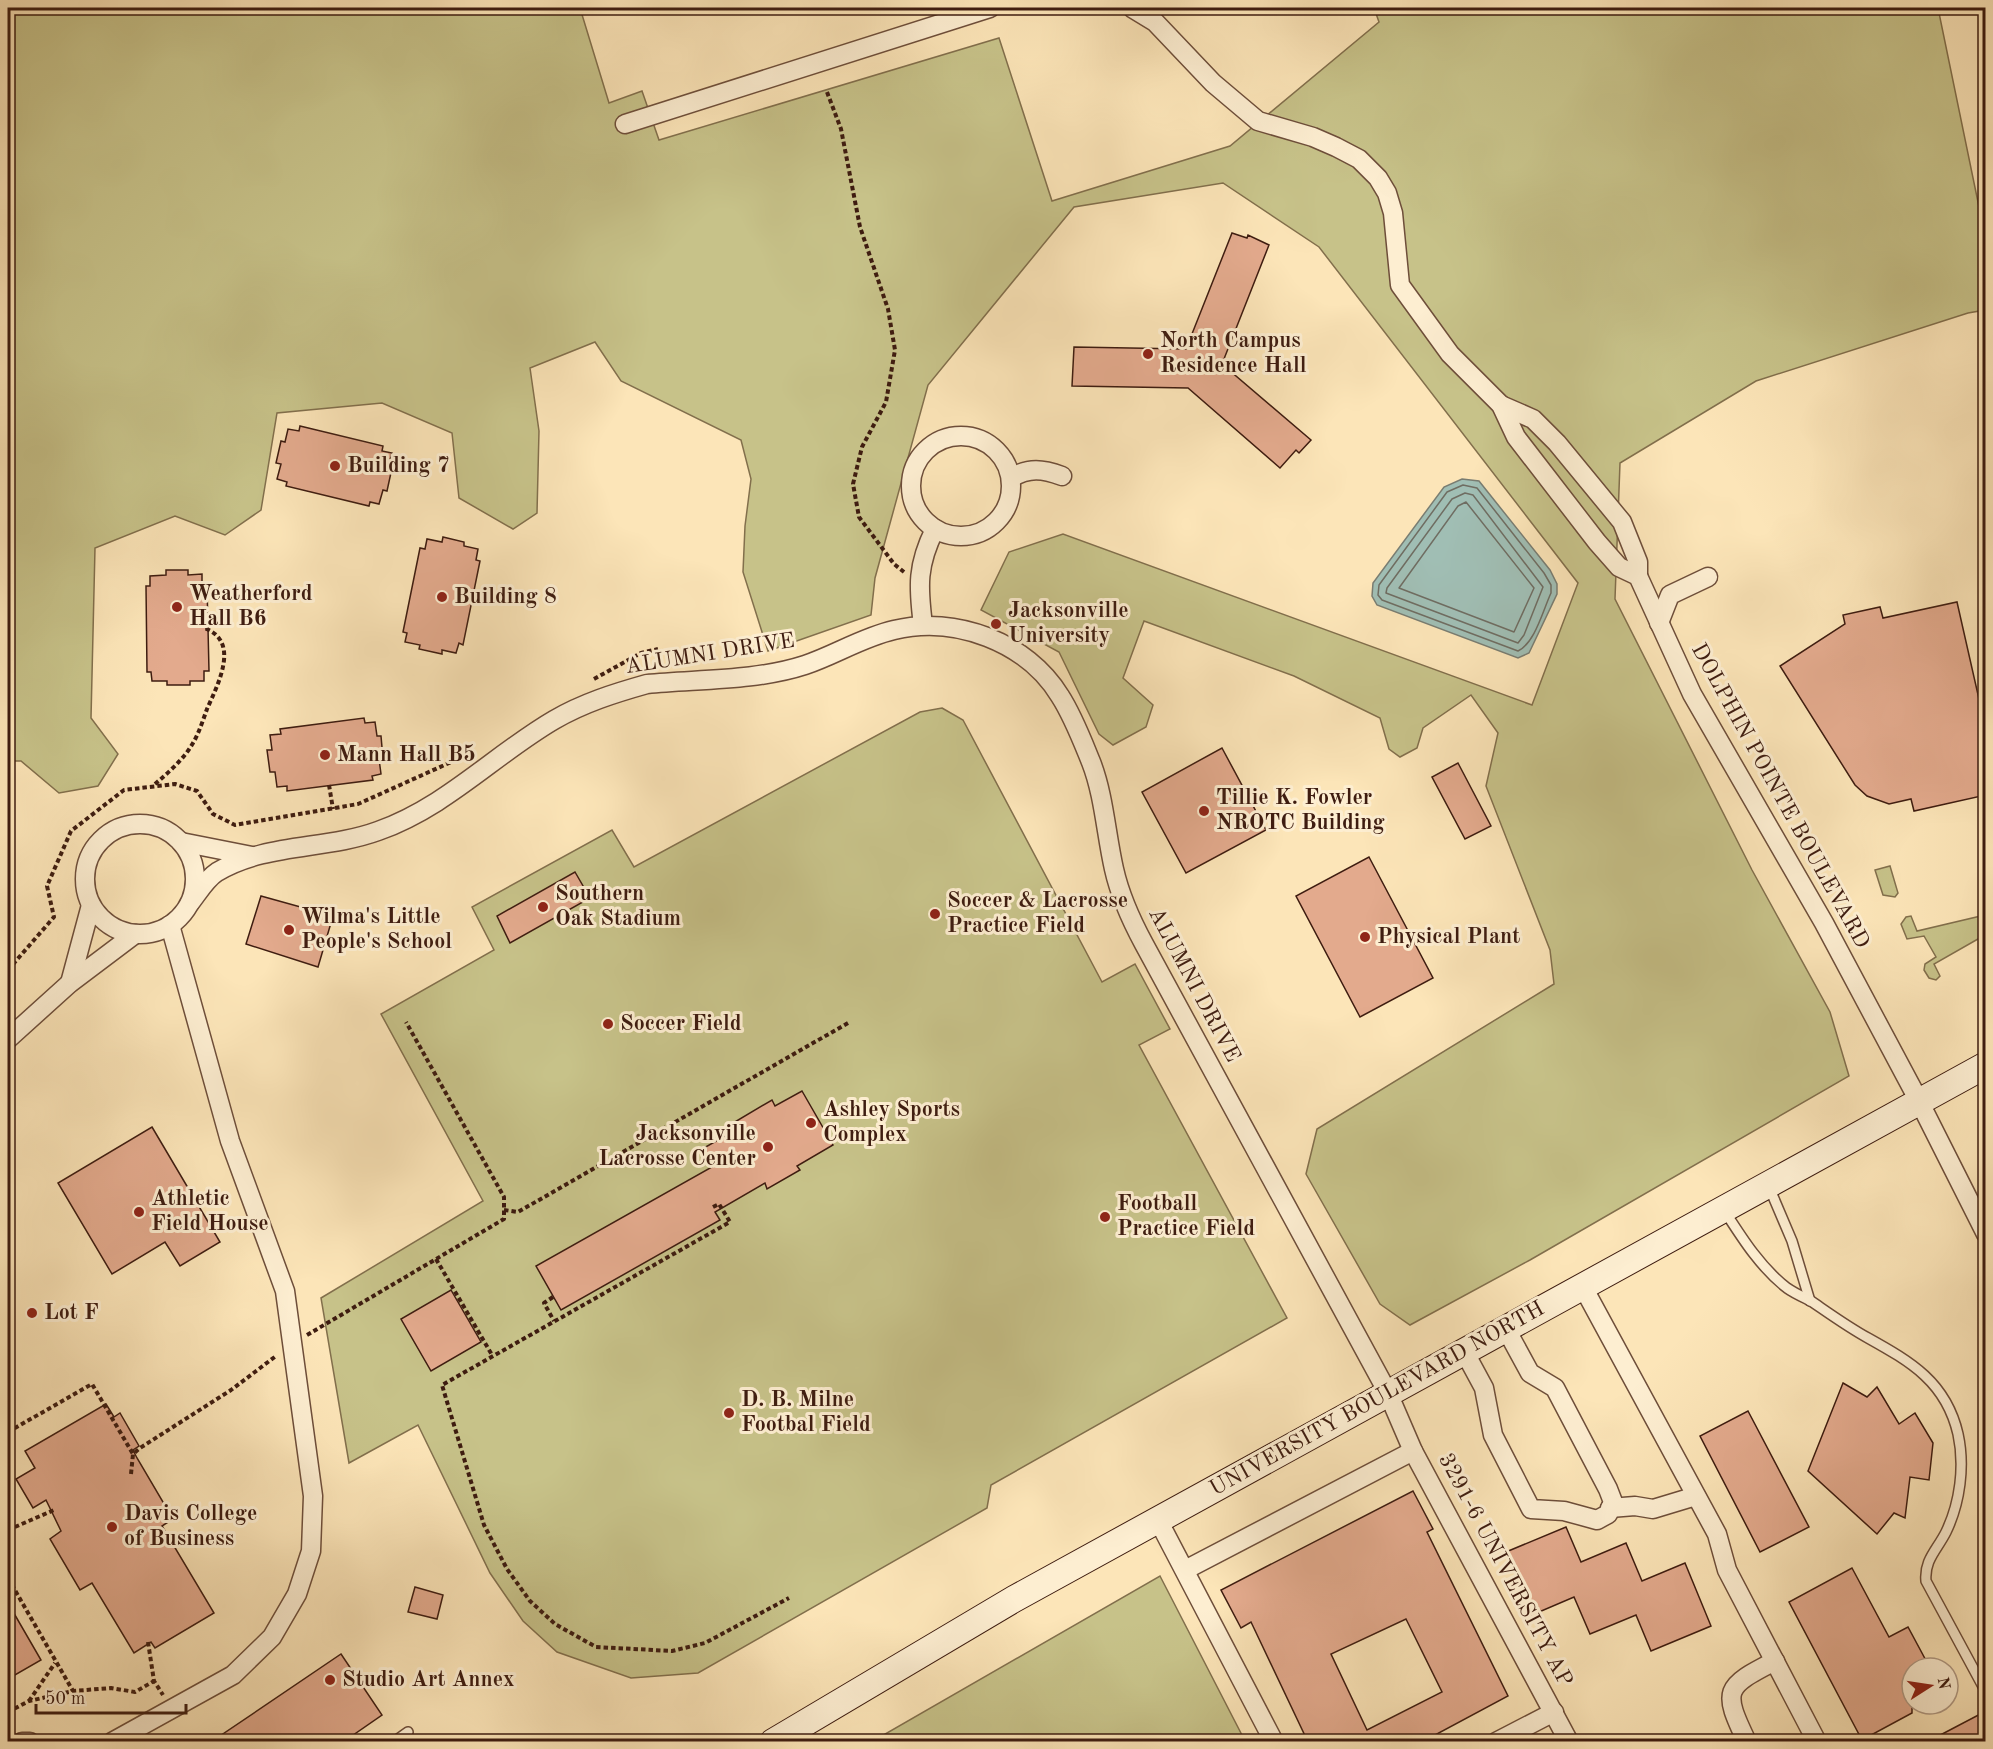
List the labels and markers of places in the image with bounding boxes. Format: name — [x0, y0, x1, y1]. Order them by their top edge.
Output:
place label: North Campus Residence Hall — [1160, 330, 1307, 377]
marker: North Campus Residence Hall — [1141, 347, 1155, 361]
place label: Building 7 — [347, 455, 450, 477]
marker: Building 7 — [328, 459, 342, 473]
place label: Weatherford Hall B6 — [189, 583, 313, 630]
place label: Building 8 — [454, 586, 557, 608]
marker: Building 8 — [435, 590, 449, 604]
marker: Weatherford Hall B6 — [170, 600, 184, 614]
place label: Jacksonville University — [1008, 600, 1129, 647]
marker: Jacksonville University — [989, 617, 1003, 631]
place label: Mann Hall B5 — [337, 744, 476, 766]
marker: Mann Hall B5 — [318, 748, 332, 762]
place label: Tillie K. Fowler NROTC Building — [1216, 787, 1385, 834]
marker: Tillie K. Fowler NROTC Building — [1197, 804, 1211, 818]
place label: Southern Oak Stadium — [555, 883, 681, 930]
place label: Soccer & Lacrosse Practice Field — [947, 890, 1128, 937]
marker: Southern Oak Stadium — [536, 900, 550, 914]
place label: Wilma's Little People's School — [301, 906, 452, 953]
marker: Soccer & Lacrosse Practice Field — [928, 907, 942, 921]
marker: Wilma's Little People's School — [282, 923, 296, 937]
place label: Physical Plant — [1377, 926, 1520, 948]
marker: Physical Plant — [1358, 930, 1372, 944]
place label: Soccer Field — [620, 1013, 742, 1035]
marker: Soccer Field — [601, 1017, 615, 1031]
place label: Ashley Sports Complex — [823, 1099, 960, 1146]
marker: Ashley Sports Complex — [804, 1116, 818, 1130]
place label: Jacksonville Lacrosse Center — [599, 1123, 756, 1170]
marker: Jacksonville Lacrosse Center — [761, 1140, 775, 1154]
place label: Athletic Field House — [151, 1188, 269, 1235]
place label: Football Practice Field — [1117, 1193, 1255, 1240]
marker: Athletic Field House — [132, 1205, 146, 1219]
marker: Football Practice Field — [1098, 1210, 1112, 1224]
place label: Lot F — [44, 1302, 99, 1324]
marker: Lot F — [25, 1306, 39, 1320]
place label: D. B. Milne Footbal Field — [741, 1389, 871, 1436]
marker: D. B. Milne Footbal Field — [722, 1406, 736, 1420]
place label: Davis College of Business — [124, 1503, 257, 1550]
marker: Davis College of Business — [105, 1520, 119, 1534]
place label: Studio Art Annex — [342, 1669, 515, 1691]
marker: Studio Art Annex — [323, 1673, 337, 1687]

